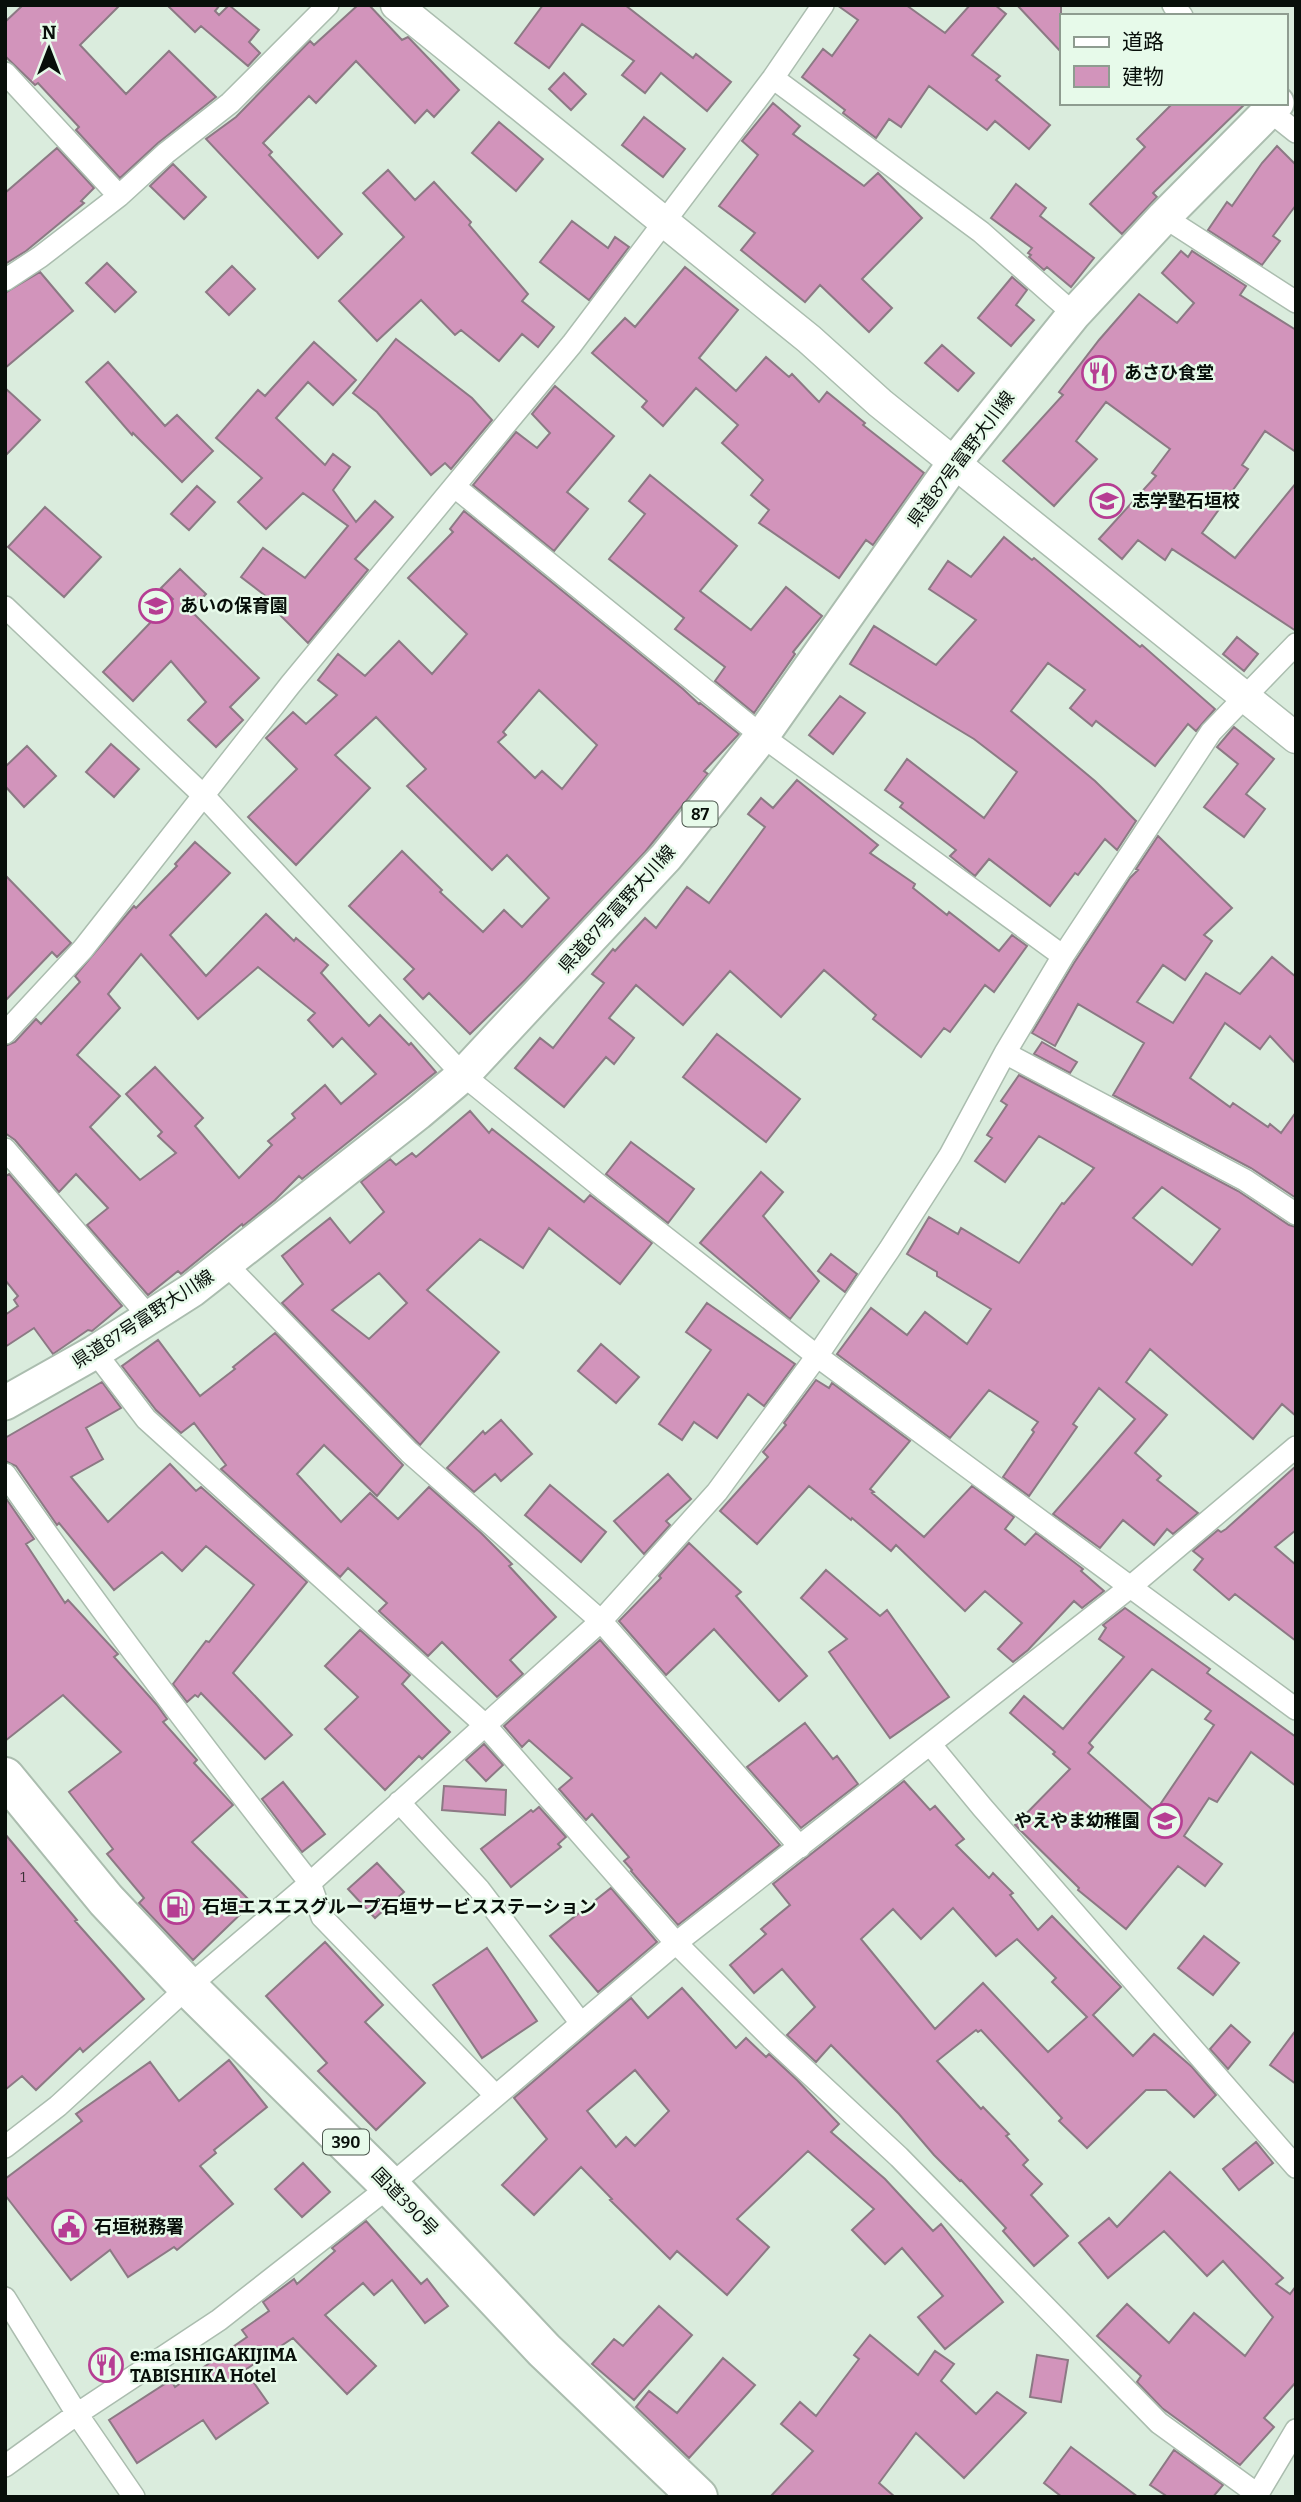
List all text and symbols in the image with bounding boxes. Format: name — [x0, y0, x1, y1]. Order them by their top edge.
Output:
north arrow — [14, 14, 84, 84]
legend — [1060, 14, 1287, 105]
text: N — [42, 21, 57, 44]
text: 道路 — [1122, 29, 1164, 55]
text: 建物 — [1122, 64, 1164, 90]
restaurant icon: あさひ食堂 — [1080, 354, 1118, 392]
place label: あさひ食堂 — [1124, 362, 1214, 384]
street label: 県道87号富野大川線 — [903, 387, 1019, 531]
school or university icon: 志学塾石垣校 — [1088, 482, 1126, 520]
place label: 志学塾石垣校 — [1132, 490, 1240, 512]
school or university icon: あいの保育園 — [137, 587, 175, 625]
place label: あいの保育園 — [180, 595, 288, 617]
road number: 87 — [682, 802, 718, 827]
street label: 県道87号富野大川線 — [554, 841, 680, 977]
street label: 県道87号富野大川線 — [68, 1265, 218, 1373]
school or university icon: やえやま幼稚園 — [1146, 1802, 1184, 1840]
place label: やえやま幼稚園 — [1014, 1810, 1140, 1832]
house number: 1 — [20, 1869, 26, 1886]
fuel station icon: 石垣エスエスグループ石垣サービスステーション — [158, 1888, 196, 1926]
place label: 石垣エスエスグループ石垣サービスステーション — [202, 1896, 597, 1918]
road number: 390 — [323, 2130, 369, 2154]
street label: 国道390号 — [367, 2163, 443, 2241]
public building icon: 石垣税務署 — [50, 2208, 88, 2246]
place label: 石垣税務署 — [94, 2216, 184, 2238]
place label: e:ma ISHIGAKIJIMA TABISHIKA Hotel — [130, 2344, 297, 2387]
restaurant icon: e:ma ISHIGAKIJIMA TABISHIKA Hotel — [87, 2346, 125, 2384]

